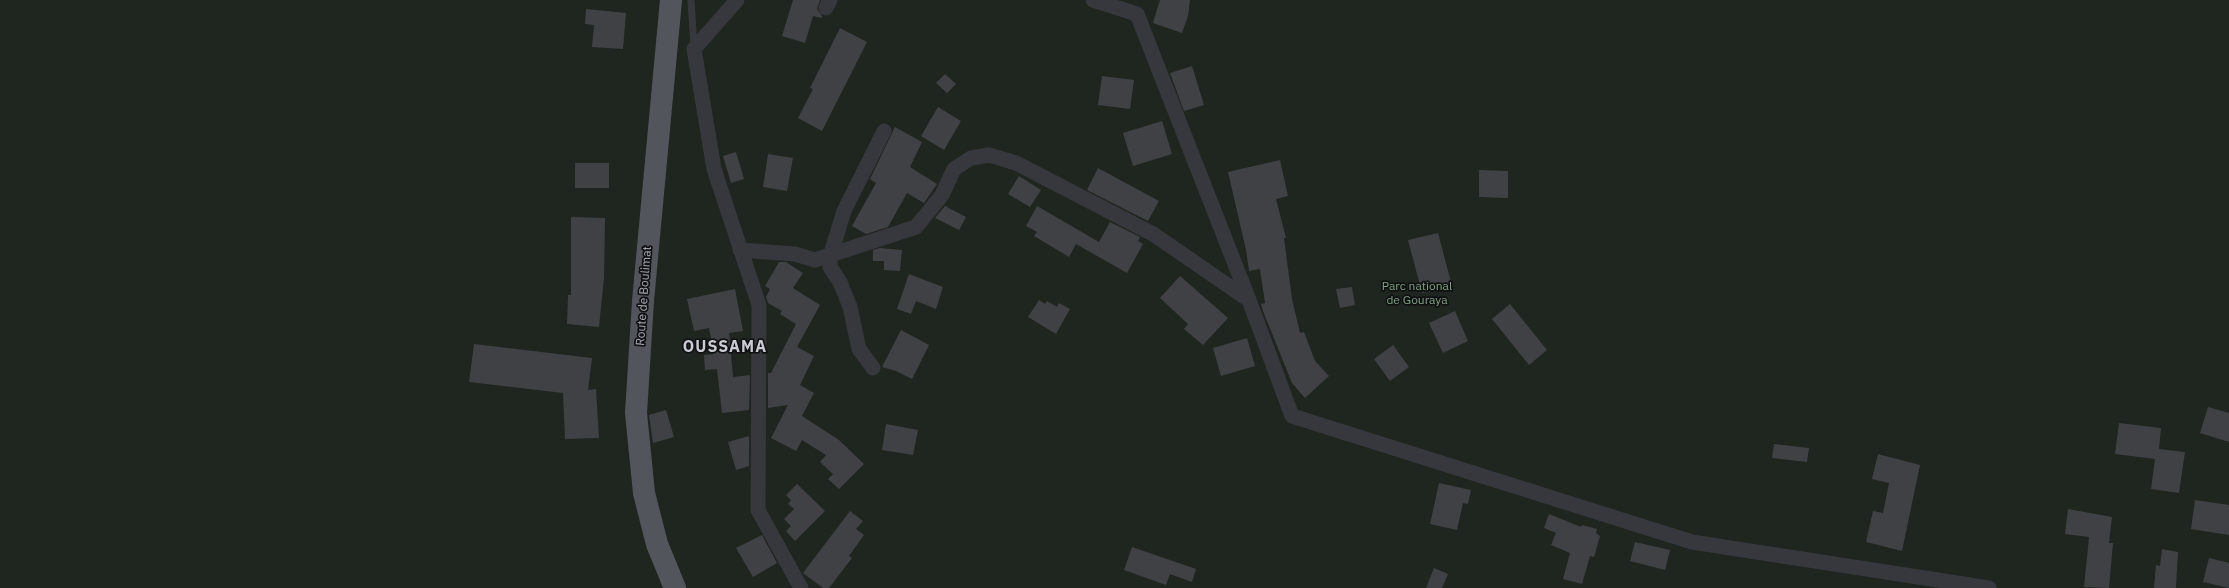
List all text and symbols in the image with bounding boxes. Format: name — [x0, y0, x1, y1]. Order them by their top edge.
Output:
street label: Route de Boulimat — [633, 246, 655, 346]
park label: Parc national de Gouraya — [1382, 280, 1452, 308]
district label: OUSSAMA — [683, 337, 767, 357]

